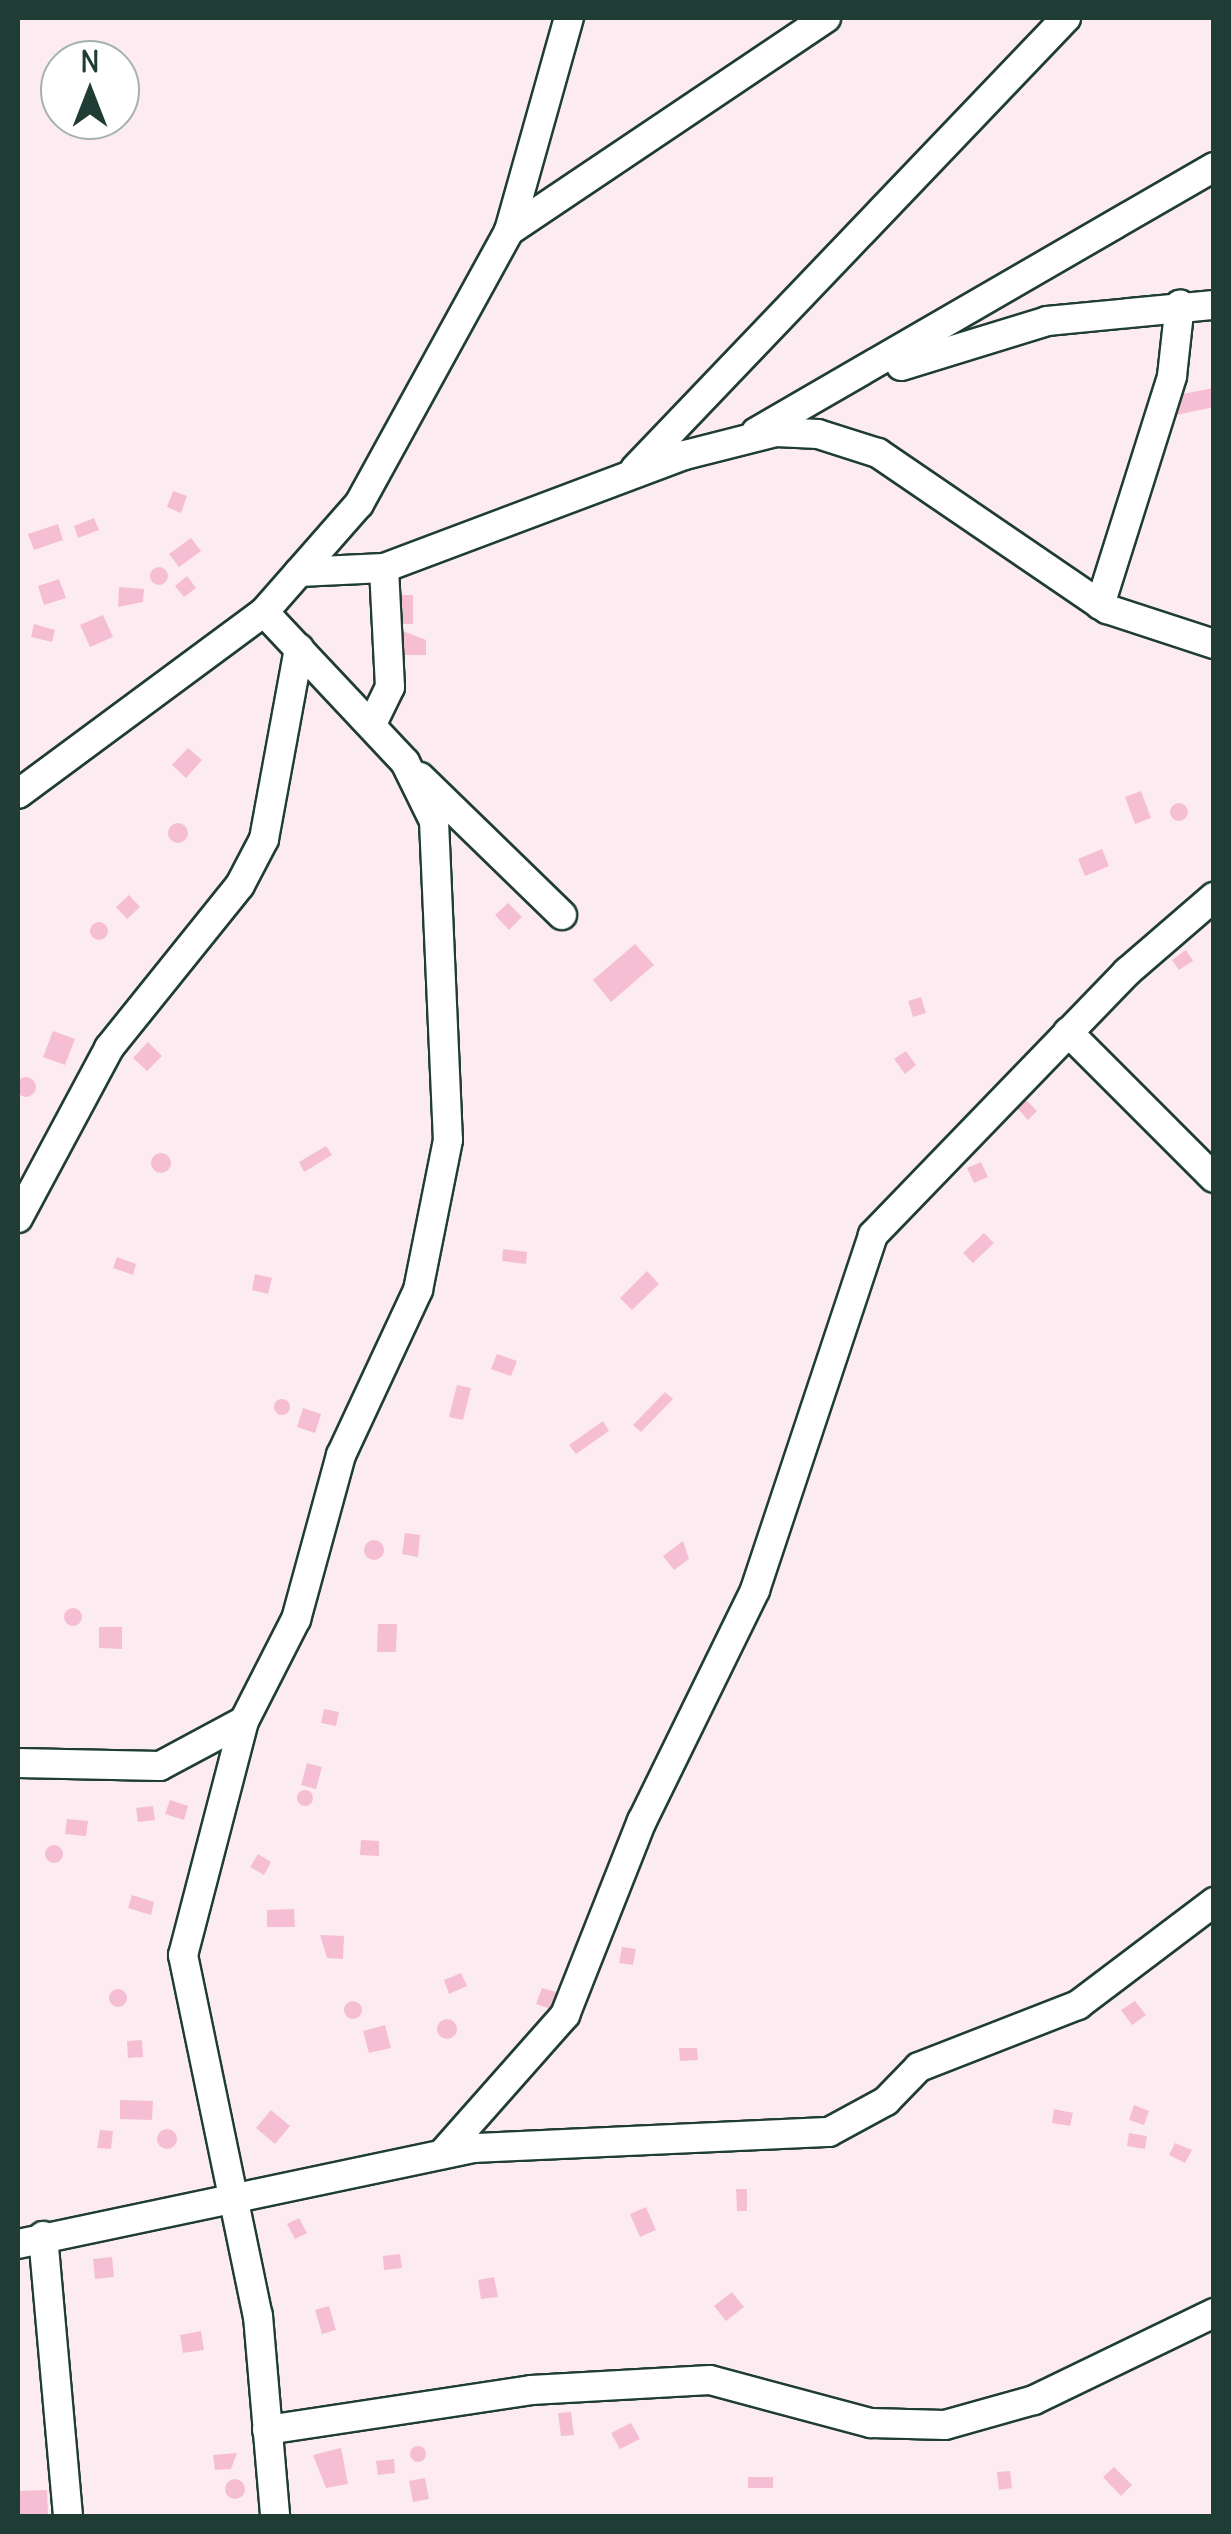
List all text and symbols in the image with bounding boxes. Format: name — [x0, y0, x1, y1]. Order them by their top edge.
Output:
north arrow — [40, 40, 140, 140]
text: N — [80, 44, 100, 80]

